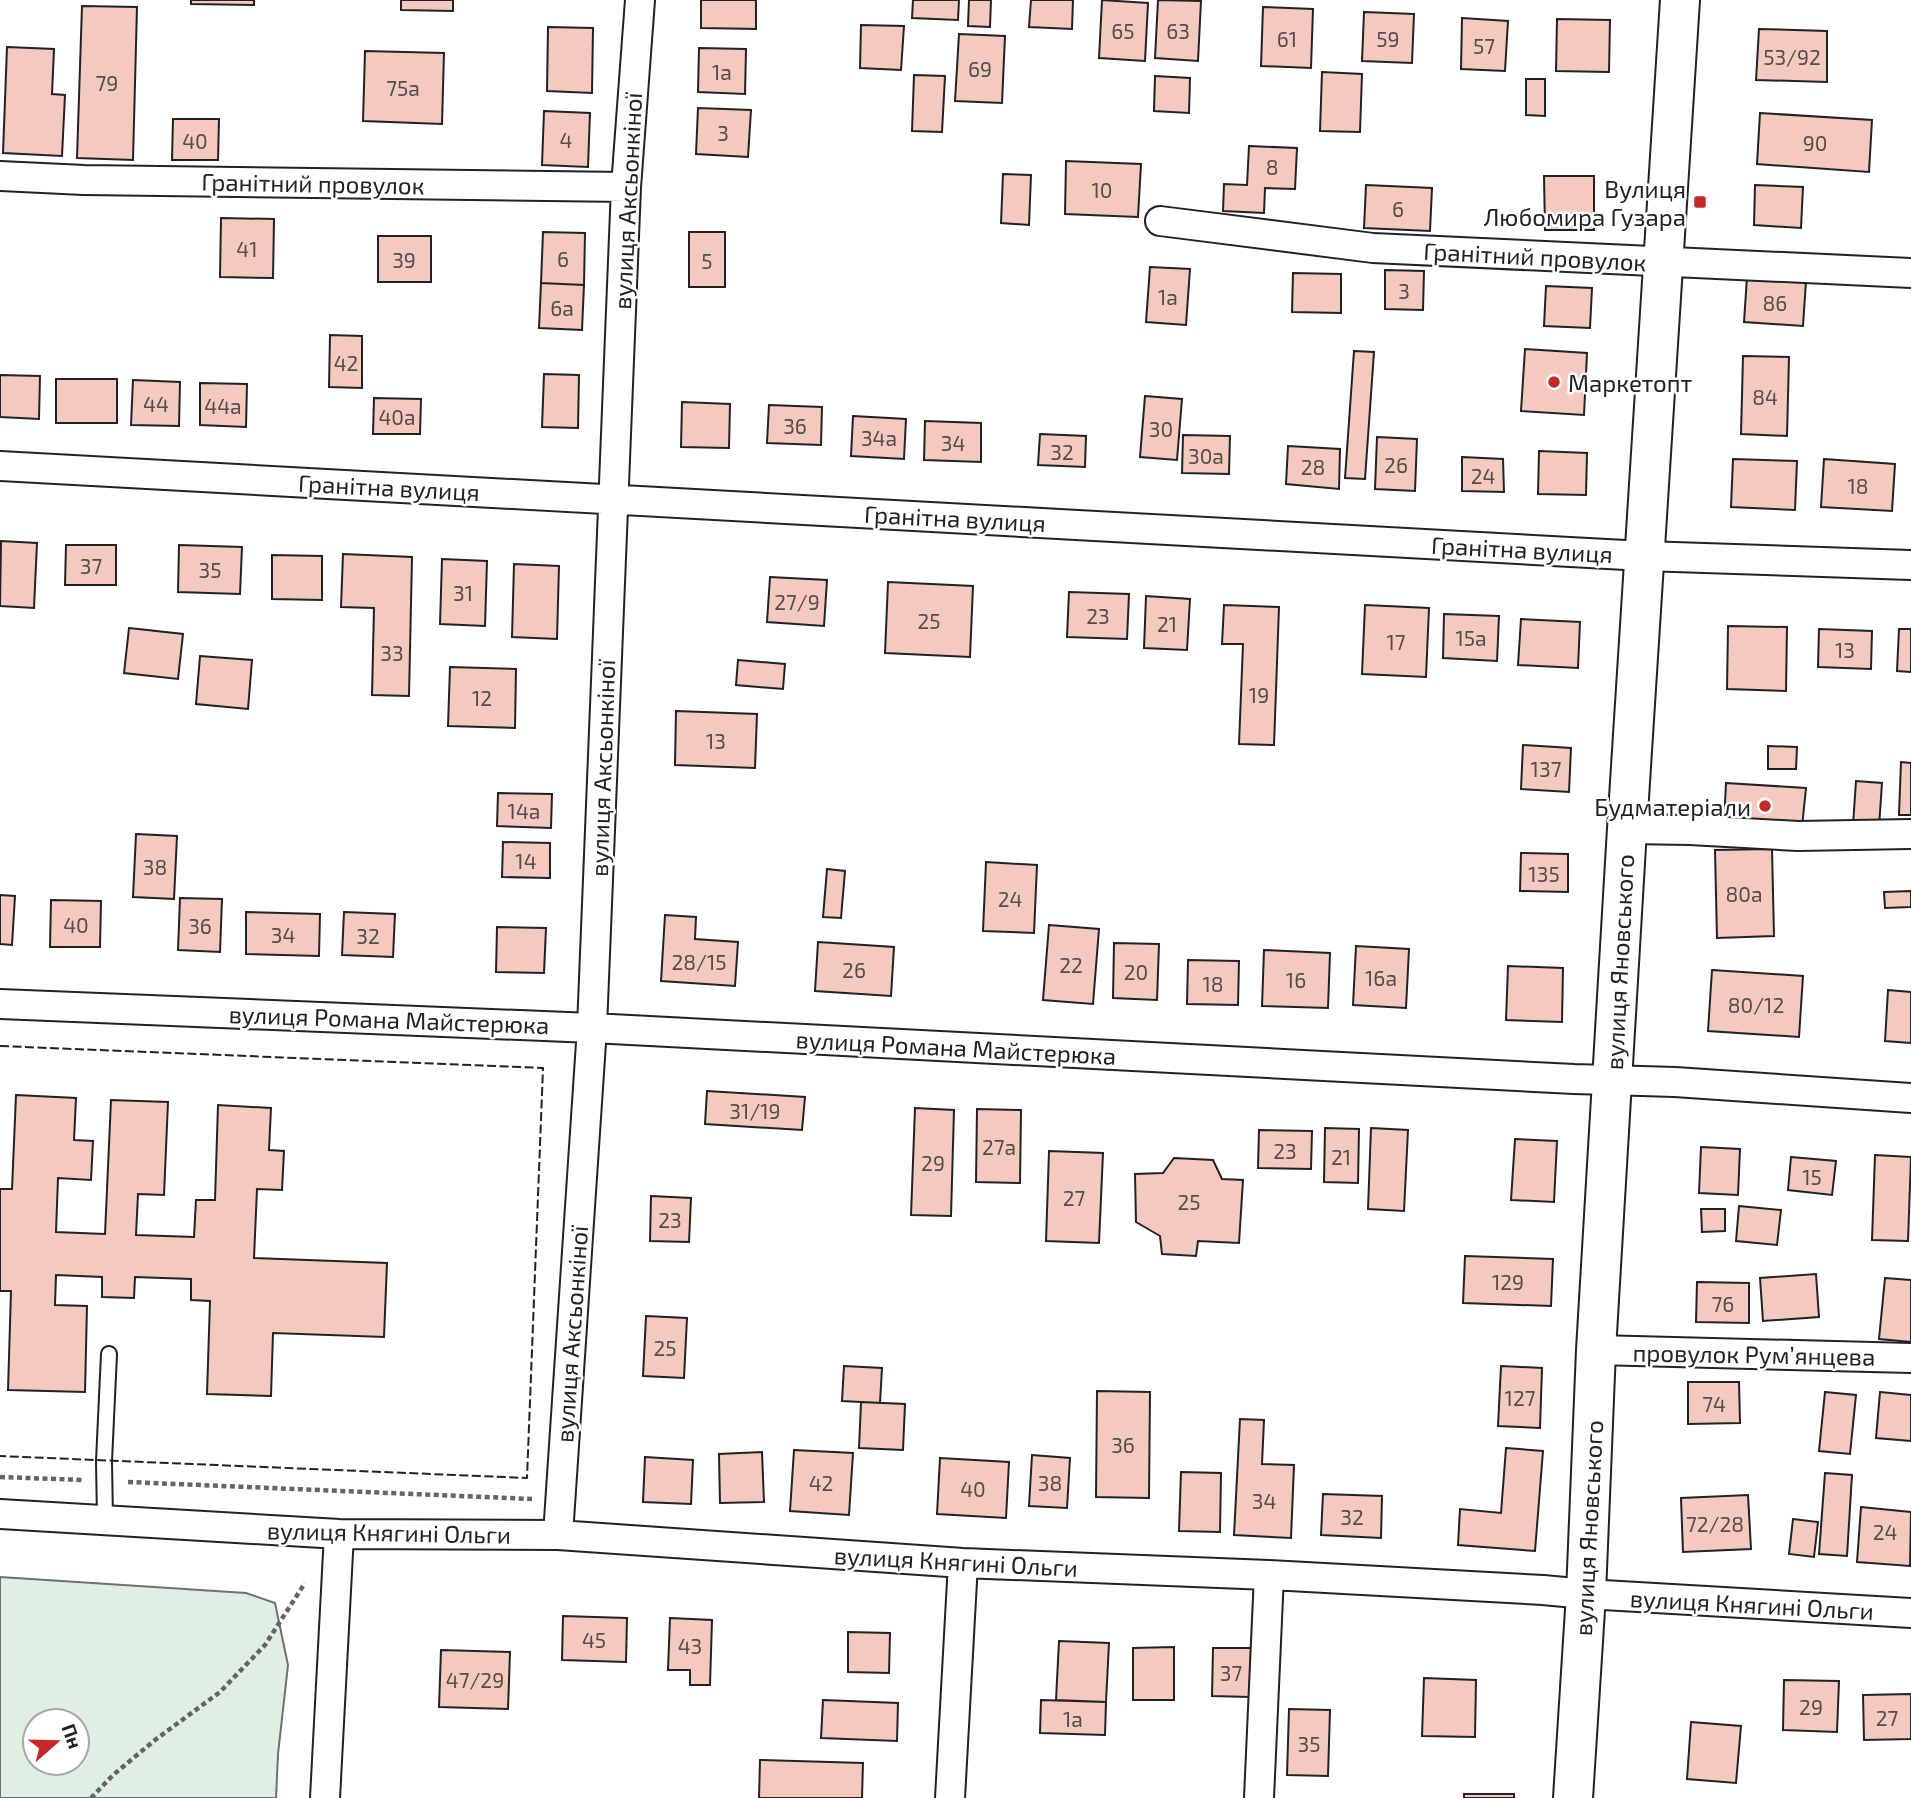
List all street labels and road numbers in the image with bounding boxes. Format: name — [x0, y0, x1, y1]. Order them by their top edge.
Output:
street label: вулиця Аксьонкіної — [607, 91, 648, 310]
street label: Гранітний провулок — [201, 167, 425, 200]
street label: Гранітний провулок — [1423, 236, 1647, 277]
street label: Гранітна вулиця — [298, 468, 480, 507]
street label: Гранітна вулиця — [864, 499, 1046, 538]
street label: Гранітна вулиця — [1431, 530, 1613, 569]
street label: вулиця Аксьонкіної — [584, 658, 621, 877]
street label: вулиця Яновського — [1599, 853, 1640, 1071]
street label: вулиця Романа Майстерюка — [228, 999, 550, 1040]
street label: вулиця Романа Майстерюка — [795, 1024, 1117, 1071]
street label: вулиця Аксьонкіної — [549, 1224, 594, 1444]
street label: провулок Румʼянцева — [1632, 1337, 1876, 1372]
street label: вулиця Яновського — [1568, 1419, 1609, 1637]
street label: вулиця Княгині Ольги — [267, 1515, 511, 1550]
street label: вулиця Княгині Ольги — [833, 1540, 1079, 1583]
street label: вулиця Княгині Ольги — [1629, 1583, 1875, 1626]

